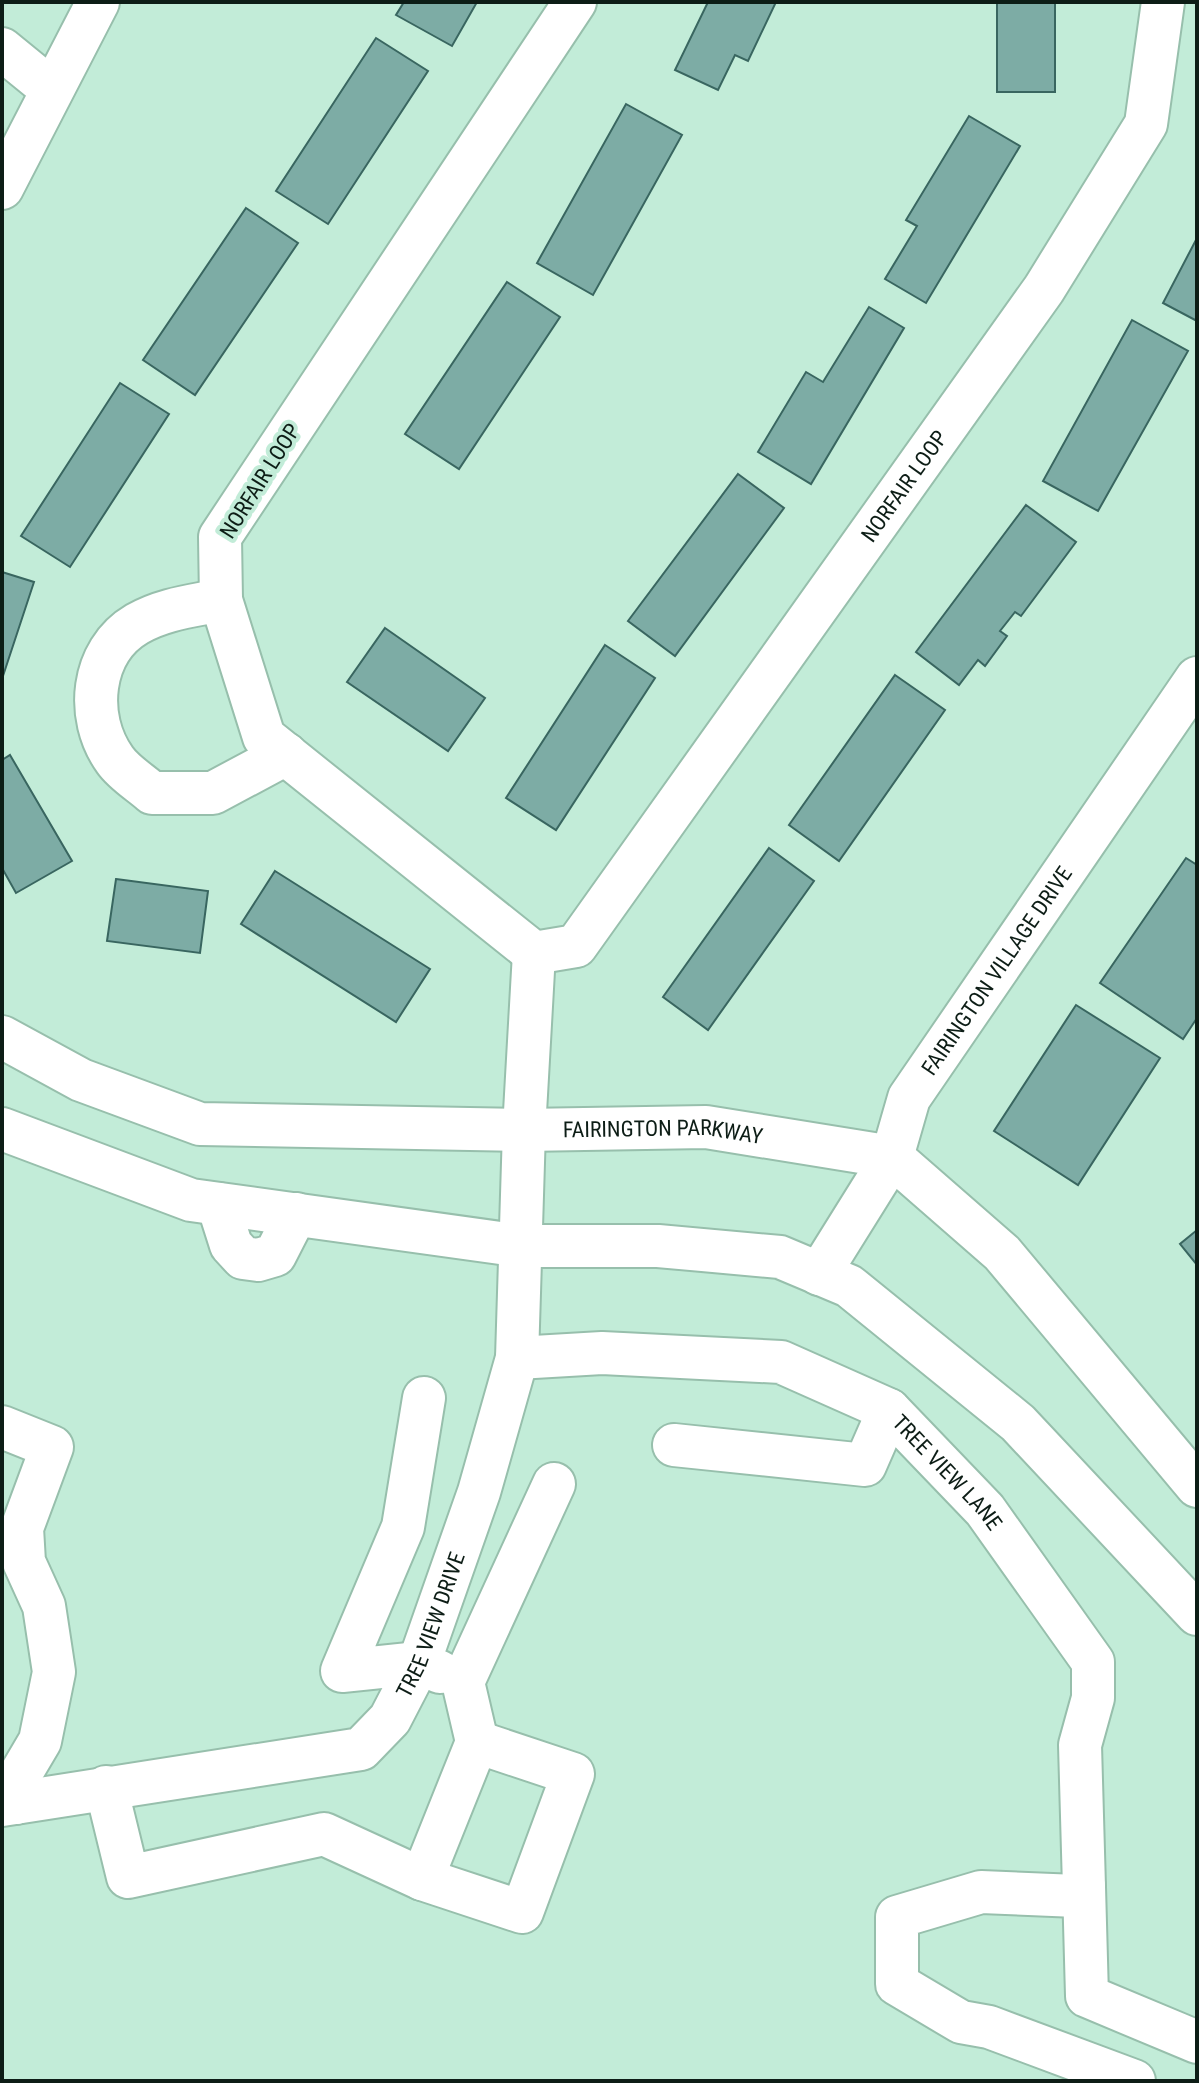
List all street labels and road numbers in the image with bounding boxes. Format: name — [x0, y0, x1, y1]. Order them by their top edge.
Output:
street label: NORFAIR LOOP — [215, 419, 305, 543]
street label: NORFAIR LOOP — [856, 425, 952, 546]
street label: FAIRINGTON VILLAGE DRIVE — [916, 861, 1077, 1080]
street label: FAIRINGTON PARKWAY — [563, 1114, 765, 1149]
street label: TREE VIEW LANE — [888, 1409, 1007, 1535]
street label: TREE VIEW DRIVE — [391, 1549, 469, 1702]

